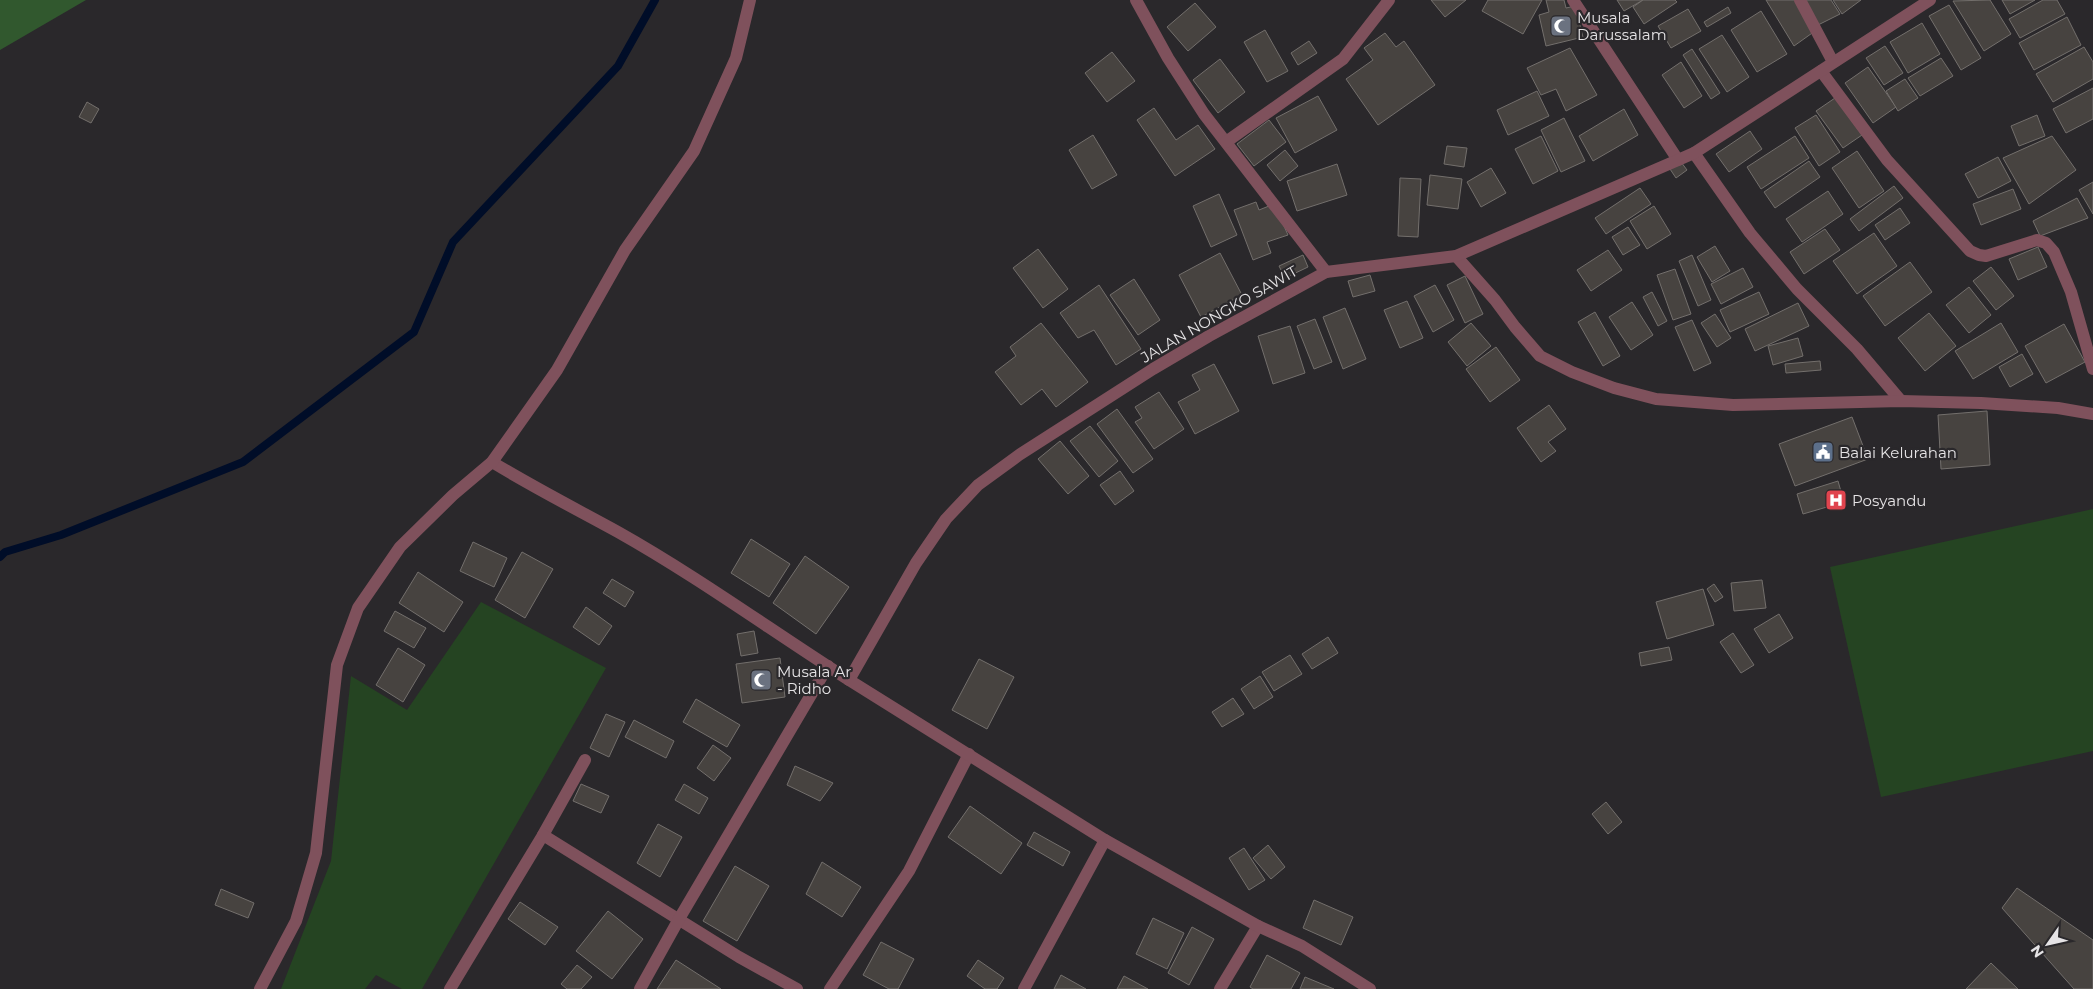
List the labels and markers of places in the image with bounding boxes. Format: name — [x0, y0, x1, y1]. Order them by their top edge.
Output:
place label: Musala Darussalam — [1577, 8, 1667, 44]
mosque icon: Musala Darussalam — [1549, 14, 1573, 38]
public building icon: Balai Kelurahan — [1811, 440, 1835, 464]
place label: Balai Kelurahan — [1839, 443, 1957, 462]
hospital icon: Posyandu — [1824, 488, 1848, 512]
place label: Posyandu — [1852, 491, 1926, 510]
place label: Musala Ar - Ridho — [777, 662, 851, 698]
mosque icon: Musala Ar - Ridho — [749, 668, 773, 692]

